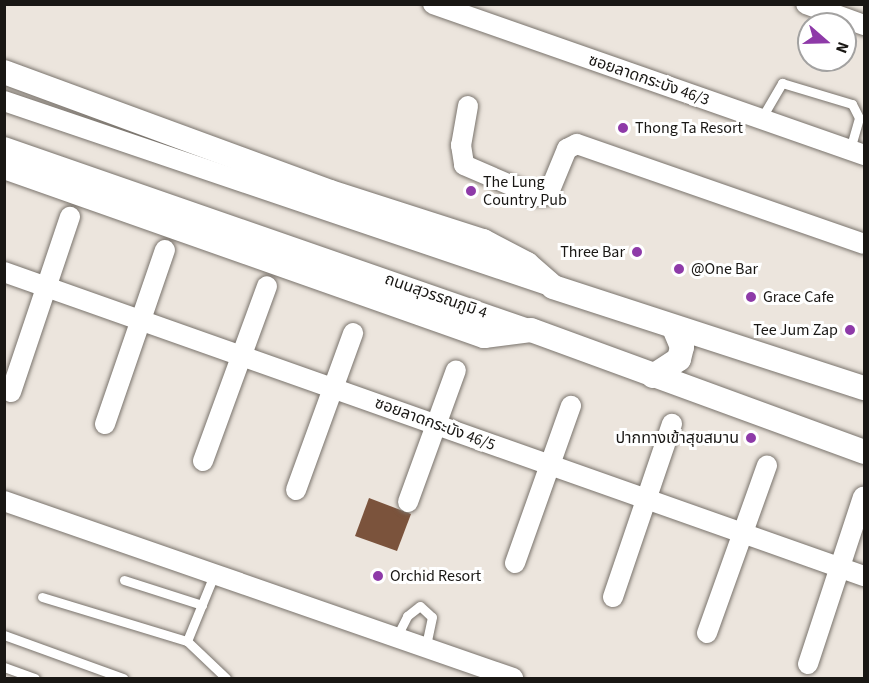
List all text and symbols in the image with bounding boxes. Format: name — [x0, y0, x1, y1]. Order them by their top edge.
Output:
north arrow — [797, 12, 857, 72]
text: N — [830, 39, 854, 56]
street label: ซอยลาดกระบัง 46/3 — [586, 50, 712, 110]
place label: Thong Ta Resort — [635, 118, 743, 138]
marker: Thong Ta Resort — [616, 121, 630, 135]
place label: The Lung Country Pub — [483, 172, 567, 210]
marker: The Lung Country Pub — [464, 184, 478, 198]
place label: Three Bar — [560, 242, 625, 262]
marker: Three Bar — [630, 245, 644, 259]
place label: @One Bar — [691, 259, 758, 279]
marker: @One Bar — [672, 262, 686, 276]
street label: ถนนสุวรรณภูมิ 4 — [382, 269, 490, 323]
place label: Grace Cafe — [763, 287, 834, 307]
marker: Grace Cafe — [744, 290, 758, 304]
place label: Tee Jum Zap — [753, 320, 838, 340]
marker: Tee Jum Zap — [843, 323, 857, 337]
street label: ซอยลาดกระบัง 46/5 — [372, 393, 498, 455]
place label: ปากทางเข้าสุขสมาน — [615, 428, 739, 448]
marker: ปากทางเข้าสุขสมาน — [744, 431, 758, 445]
place label: Orchid Resort — [390, 566, 481, 586]
marker: Orchid Resort — [371, 569, 385, 583]

